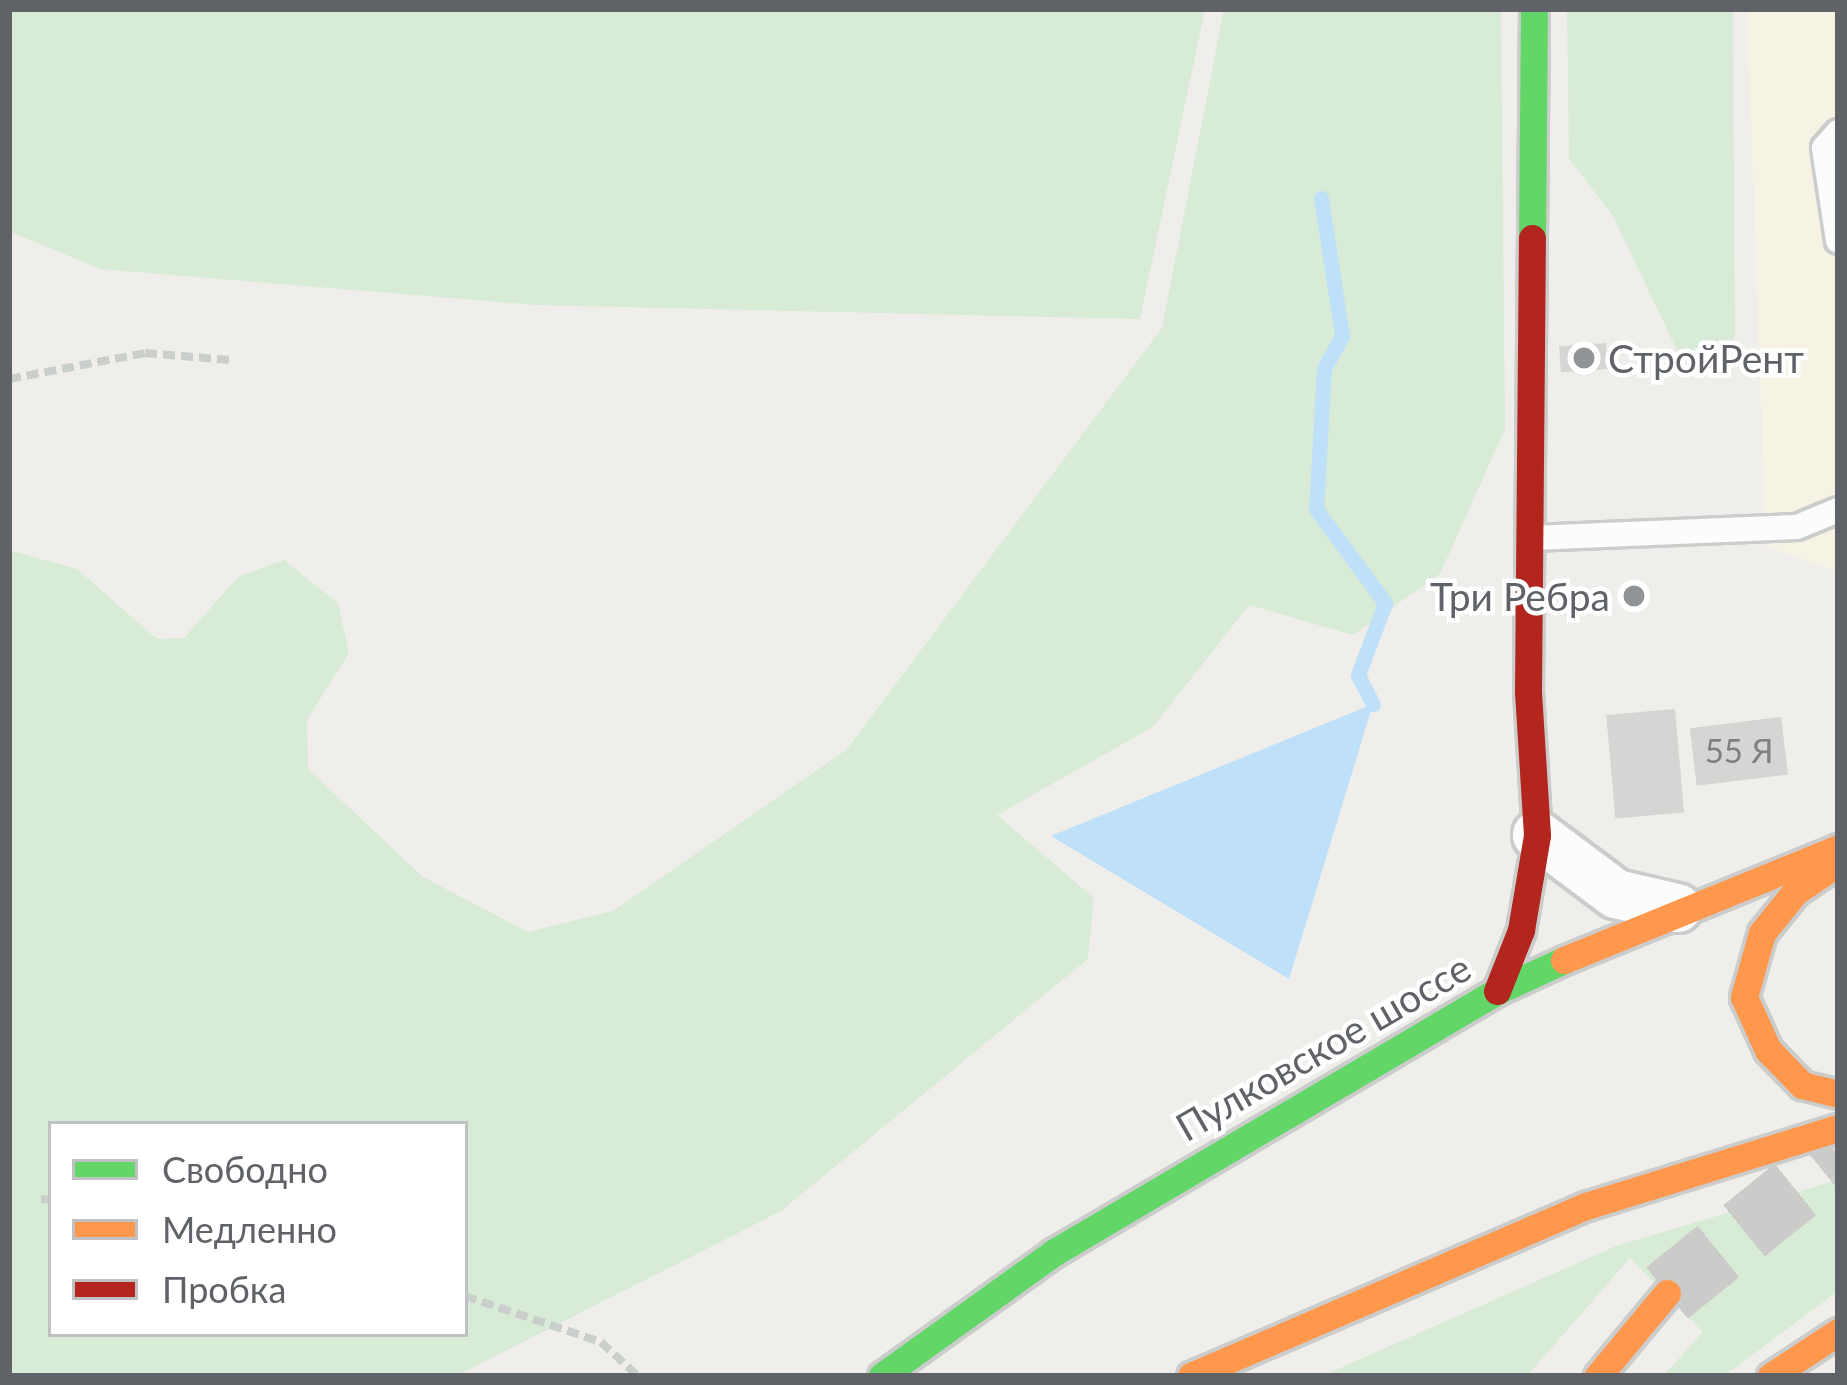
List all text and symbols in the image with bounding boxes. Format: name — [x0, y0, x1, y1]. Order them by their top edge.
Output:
place label: СтройРент — [1608, 335, 1804, 381]
marker: СтройРент — [1571, 345, 1597, 371]
place label: Три Ребра — [1430, 573, 1610, 619]
marker: Три Ребра — [1621, 583, 1647, 609]
house number: 55 Я — [1705, 731, 1773, 771]
street label: Пулковское шоссе — [1167, 944, 1479, 1150]
legend — [48, 1121, 468, 1337]
text: Свободно — [162, 1147, 328, 1191]
text: Медленно — [162, 1207, 337, 1251]
text: Пробка — [162, 1267, 286, 1311]

